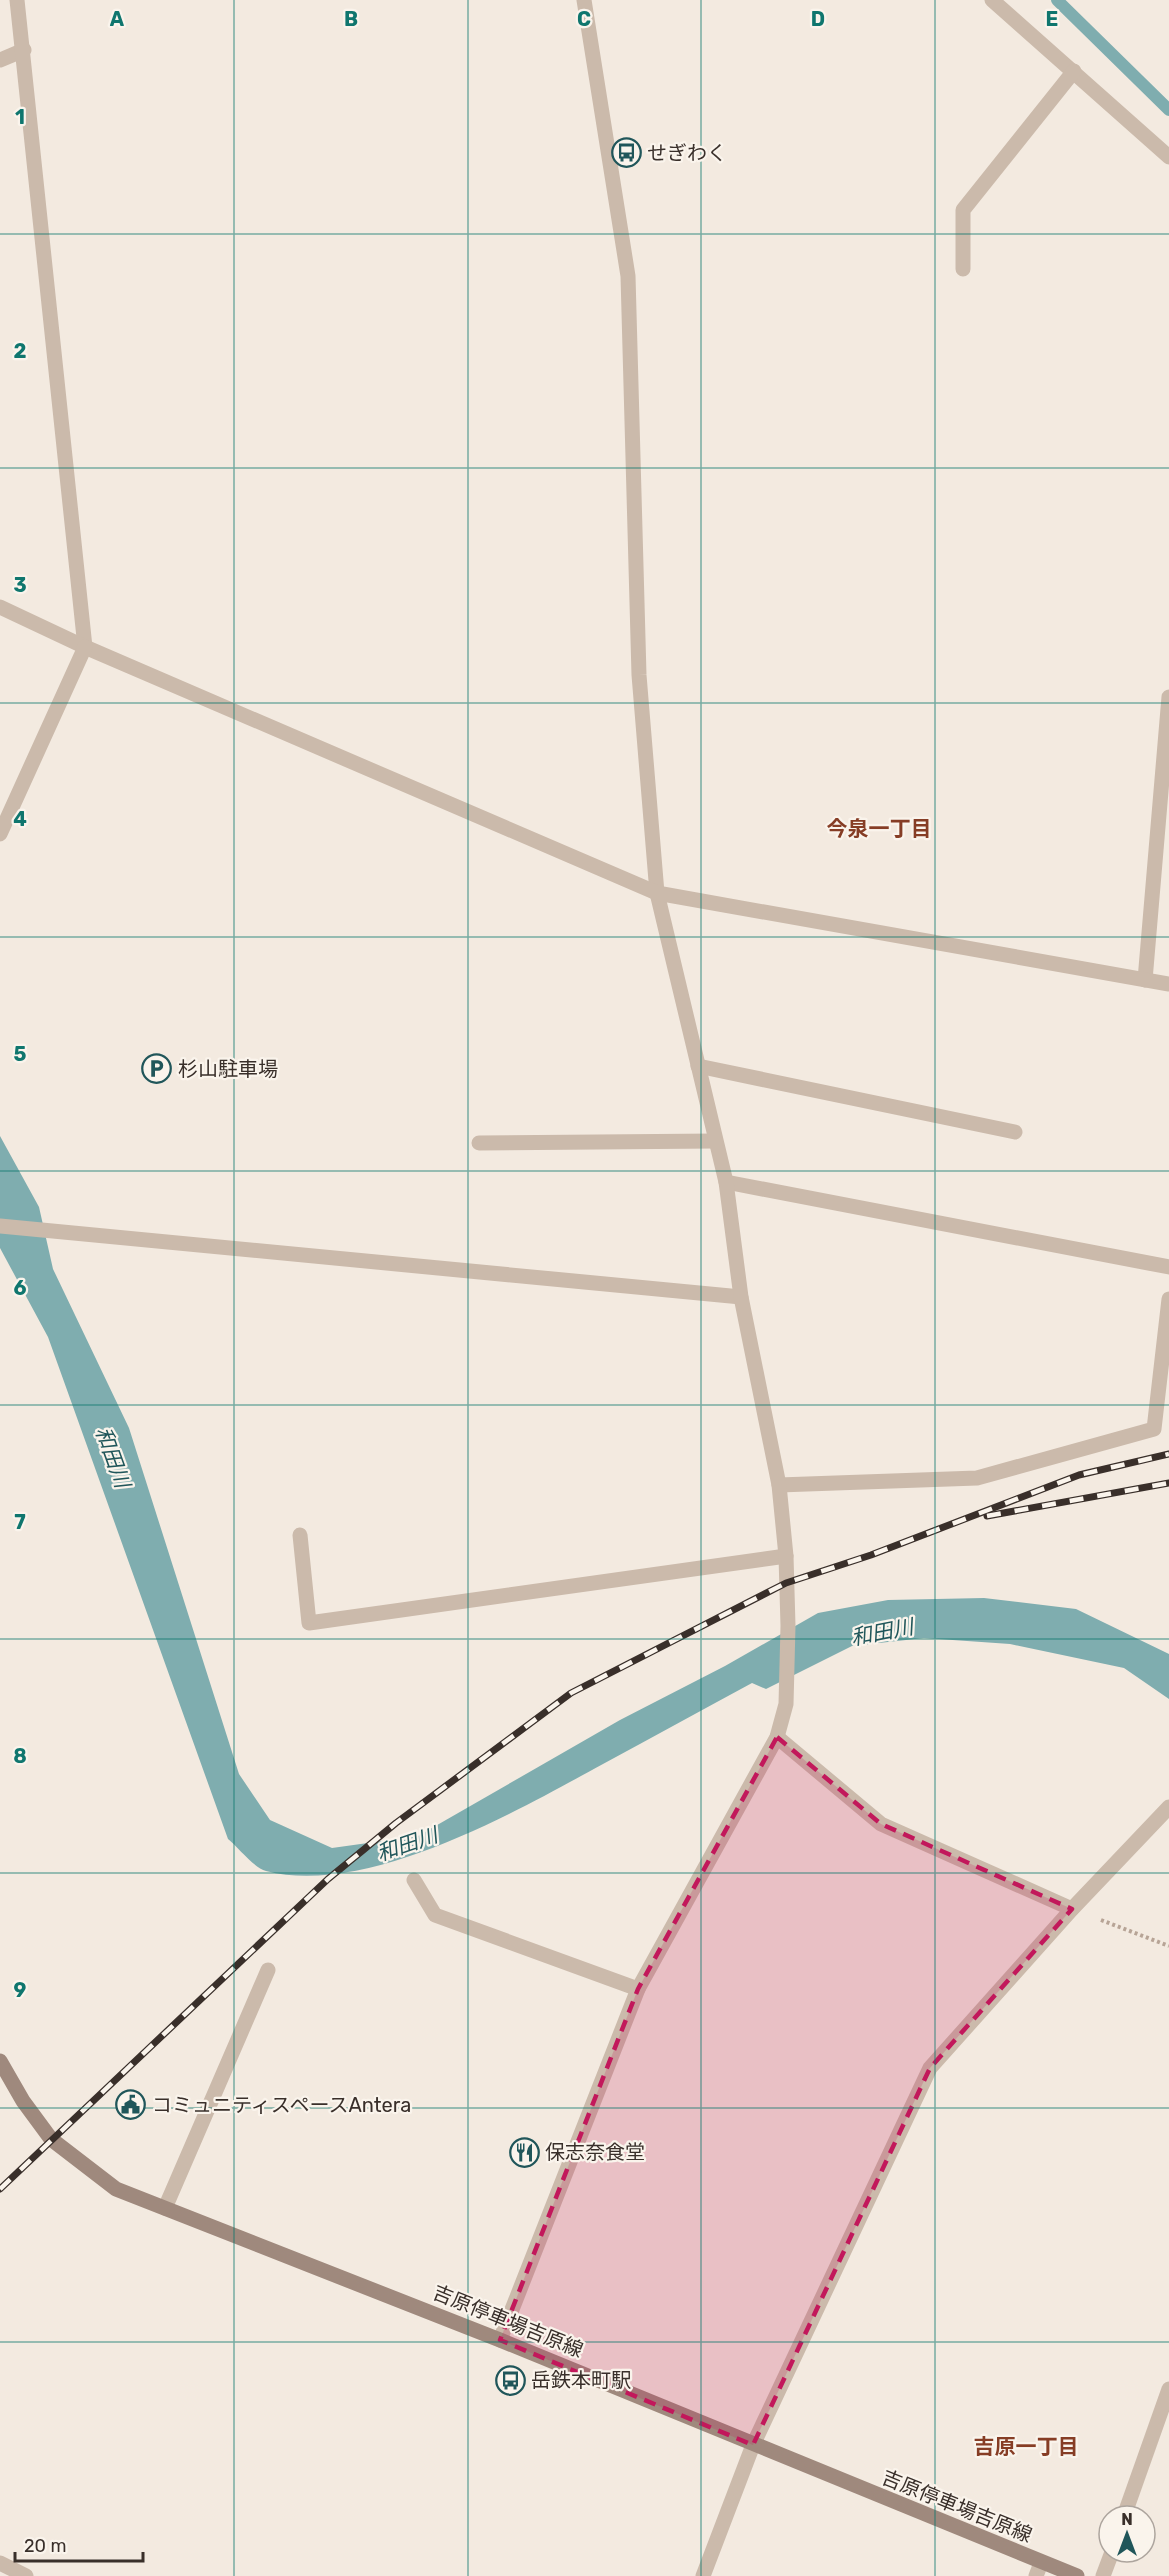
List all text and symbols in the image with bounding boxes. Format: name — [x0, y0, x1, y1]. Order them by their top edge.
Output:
text: A — [110, 7, 125, 31]
text: B — [344, 7, 358, 31]
text: C — [577, 7, 591, 31]
text: D — [811, 7, 825, 31]
text: E — [1046, 7, 1058, 31]
text: 1 — [15, 105, 25, 129]
bus stop icon: せぎわく — [610, 137, 642, 169]
place label: せぎわく — [647, 141, 727, 165]
text: 2 — [14, 339, 27, 363]
text: 3 — [13, 573, 27, 597]
text: 4 — [13, 807, 27, 831]
district label: 今泉一丁目 — [827, 816, 932, 841]
text: 5 — [14, 1042, 27, 1066]
parking icon: 杉山駐車場 — [141, 1053, 173, 1085]
place label: 杉山駐車場 — [178, 1057, 278, 1081]
text: 6 — [13, 1276, 27, 1300]
water label: 和田川 — [90, 1423, 136, 1493]
text: 7 — [14, 1510, 26, 1534]
water label: 和田川 — [849, 1613, 917, 1650]
text: 8 — [13, 1744, 27, 1768]
water label: 和田川 — [373, 1821, 443, 1866]
text: 9 — [14, 1978, 27, 2002]
public building icon: コミュニティスペースAntera — [115, 2089, 147, 2121]
place label: コミュニティスペースAntera — [152, 2093, 411, 2117]
restaurant icon: 保志奈食堂 — [508, 2136, 540, 2168]
place label: 保志奈食堂 — [545, 2140, 645, 2164]
street label: 吉原停車場吉原線 — [429, 2280, 587, 2362]
bus stop icon: 岳鉄本町駅 — [494, 2364, 526, 2396]
place label: 岳鉄本町駅 — [531, 2368, 631, 2392]
district label: 吉原一丁目 — [974, 2434, 1079, 2459]
street label: 吉原停車場吉原線 — [878, 2465, 1036, 2547]
north arrow — [1097, 2504, 1157, 2564]
text: N — [1121, 2510, 1133, 2529]
scale bar — [15, 2525, 142, 2563]
text: 20 m — [24, 2535, 66, 2557]

